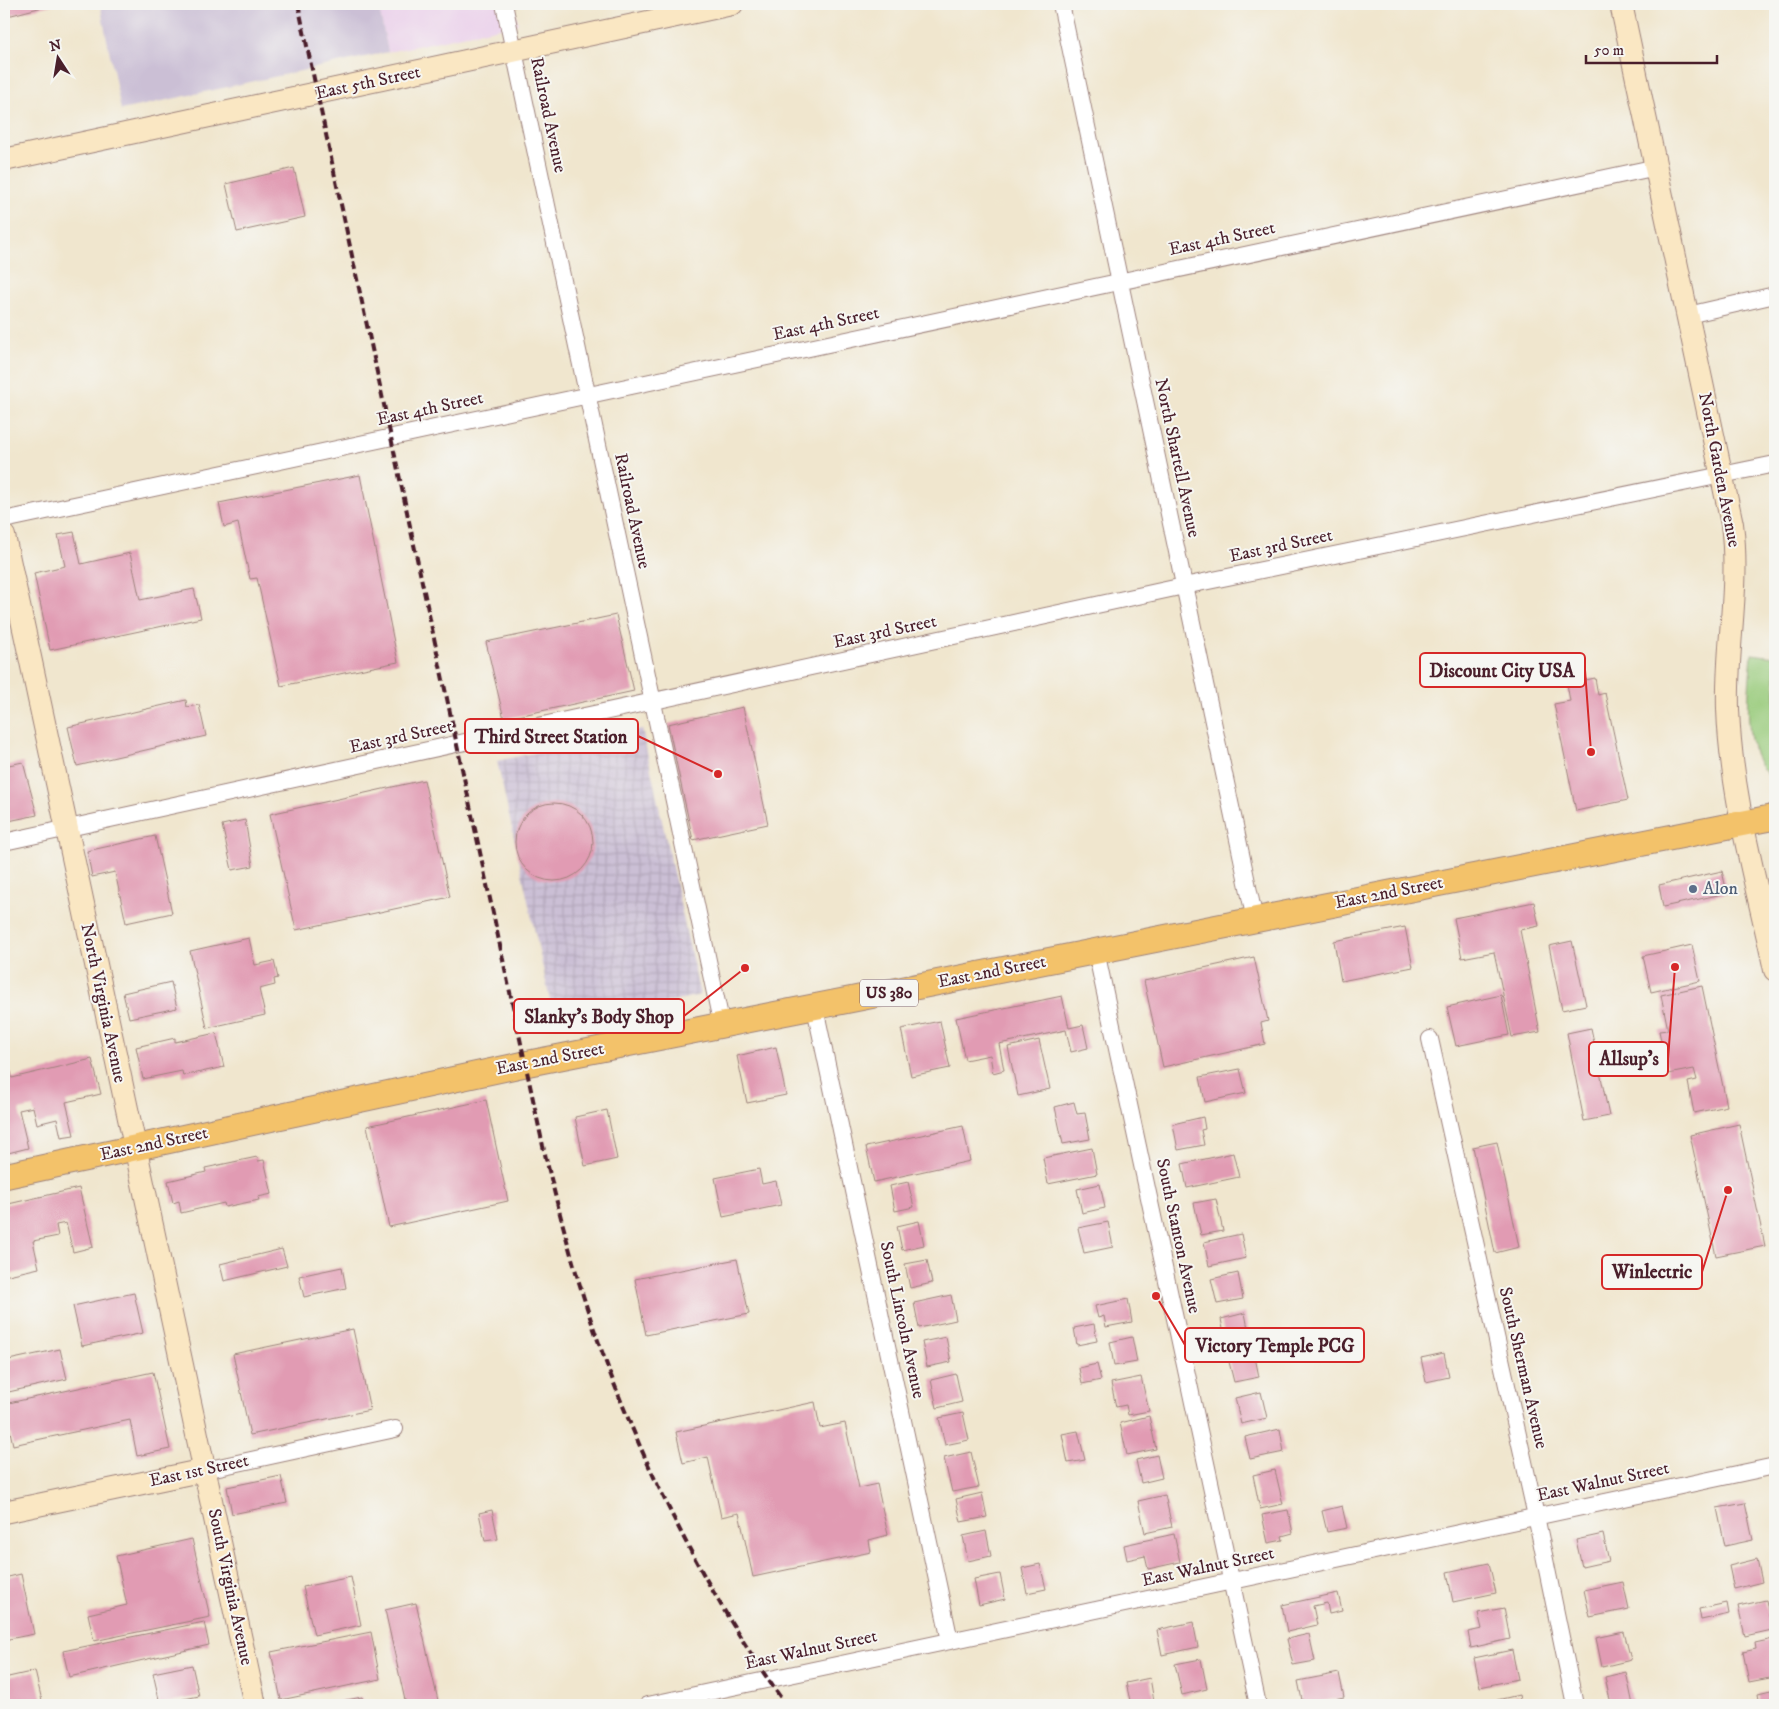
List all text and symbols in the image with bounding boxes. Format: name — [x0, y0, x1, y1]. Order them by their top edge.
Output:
north arrow — [32, 32, 82, 82]
scale bar — [1586, 32, 1718, 64]
text: N — [48, 36, 63, 56]
text: 50 m — [1594, 41, 1624, 60]
street label: Railroad Avenue — [525, 55, 571, 175]
street label: East 5th Street — [314, 61, 423, 105]
street label: East 4th Street — [1167, 217, 1277, 261]
street label: East 4th Street — [771, 302, 881, 346]
street label: North Shartell Avenue — [1149, 377, 1205, 539]
street label: East 4th Street — [375, 387, 485, 431]
street label: North Garden Avenue — [1693, 391, 1745, 549]
street label: Railroad Avenue — [609, 451, 655, 571]
street label: East 3rd Street — [1227, 524, 1335, 568]
street label: East 3rd Street — [831, 610, 939, 654]
callout: Discount City USA — [1420, 653, 1585, 687]
text: Discount City USA — [1429, 660, 1576, 683]
street label: East 3rd Street — [347, 715, 455, 759]
callout: Third Street Station — [465, 719, 638, 753]
text: Third Street Station — [473, 726, 629, 749]
street label: East 2nd Street — [1333, 872, 1445, 914]
place label: Alon — [1703, 878, 1739, 900]
marker: Alon — [1687, 883, 1699, 895]
street label: North Virginia Avenue — [75, 921, 131, 1085]
street label: East 2nd Street — [936, 951, 1048, 993]
road number: US 380 — [860, 980, 918, 1006]
callout: Slanky's Body Shop — [514, 999, 684, 1033]
text: Slanky's Body Shop — [524, 1006, 674, 1029]
street label: East 2nd Street — [494, 1038, 606, 1080]
callout: Allsup’s — [1589, 1042, 1668, 1076]
text: Allsup’s — [1598, 1048, 1659, 1071]
street label: East 2nd Street — [98, 1122, 210, 1166]
street label: South Stanton Avenue — [1151, 1157, 1205, 1315]
street label: South Lincoln Avenue — [875, 1239, 929, 1401]
callout: Winlectric — [1602, 1255, 1702, 1289]
text: Winlectric — [1611, 1261, 1692, 1284]
street label: South Sherman Avenue — [1494, 1285, 1552, 1451]
callout: Victory Temple PCG — [1185, 1328, 1364, 1362]
text: Victory Temple PCG — [1195, 1335, 1355, 1358]
street label: East 1st Street — [147, 1450, 251, 1492]
street label: East Walnut Street — [1535, 1457, 1671, 1507]
street label: South Virginia Avenue — [203, 1507, 257, 1667]
street label: East Walnut Street — [1140, 1542, 1276, 1592]
street label: East Walnut Street — [743, 1625, 879, 1675]

